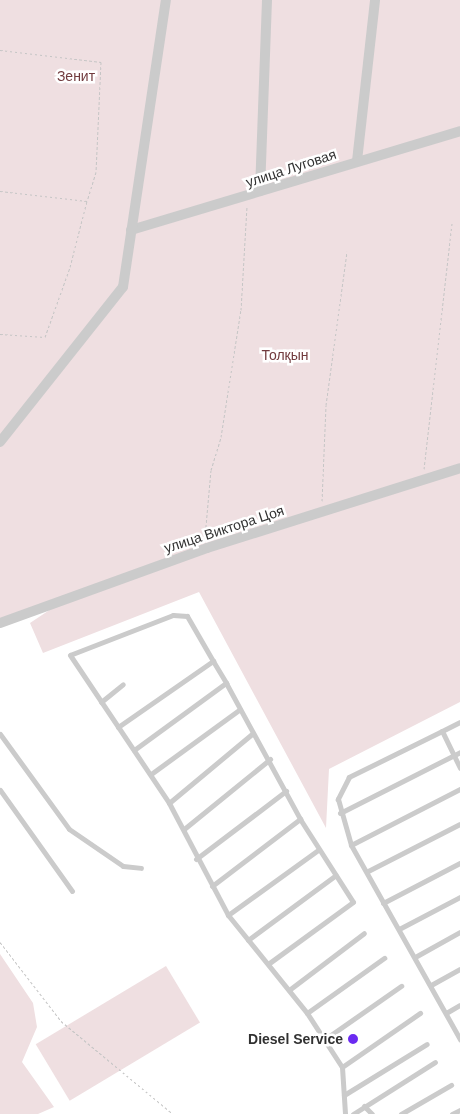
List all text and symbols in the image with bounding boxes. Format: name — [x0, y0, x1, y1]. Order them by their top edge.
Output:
park label: Зенит — [57, 68, 95, 84]
street label: улица Луговая — [244, 145, 338, 191]
park label: Толқын — [261, 347, 309, 363]
street label: улица Виктора Цоя — [162, 502, 286, 556]
place label: Diesel Service — [248, 1031, 343, 1047]
marker: Diesel Service — [347, 1033, 359, 1045]

